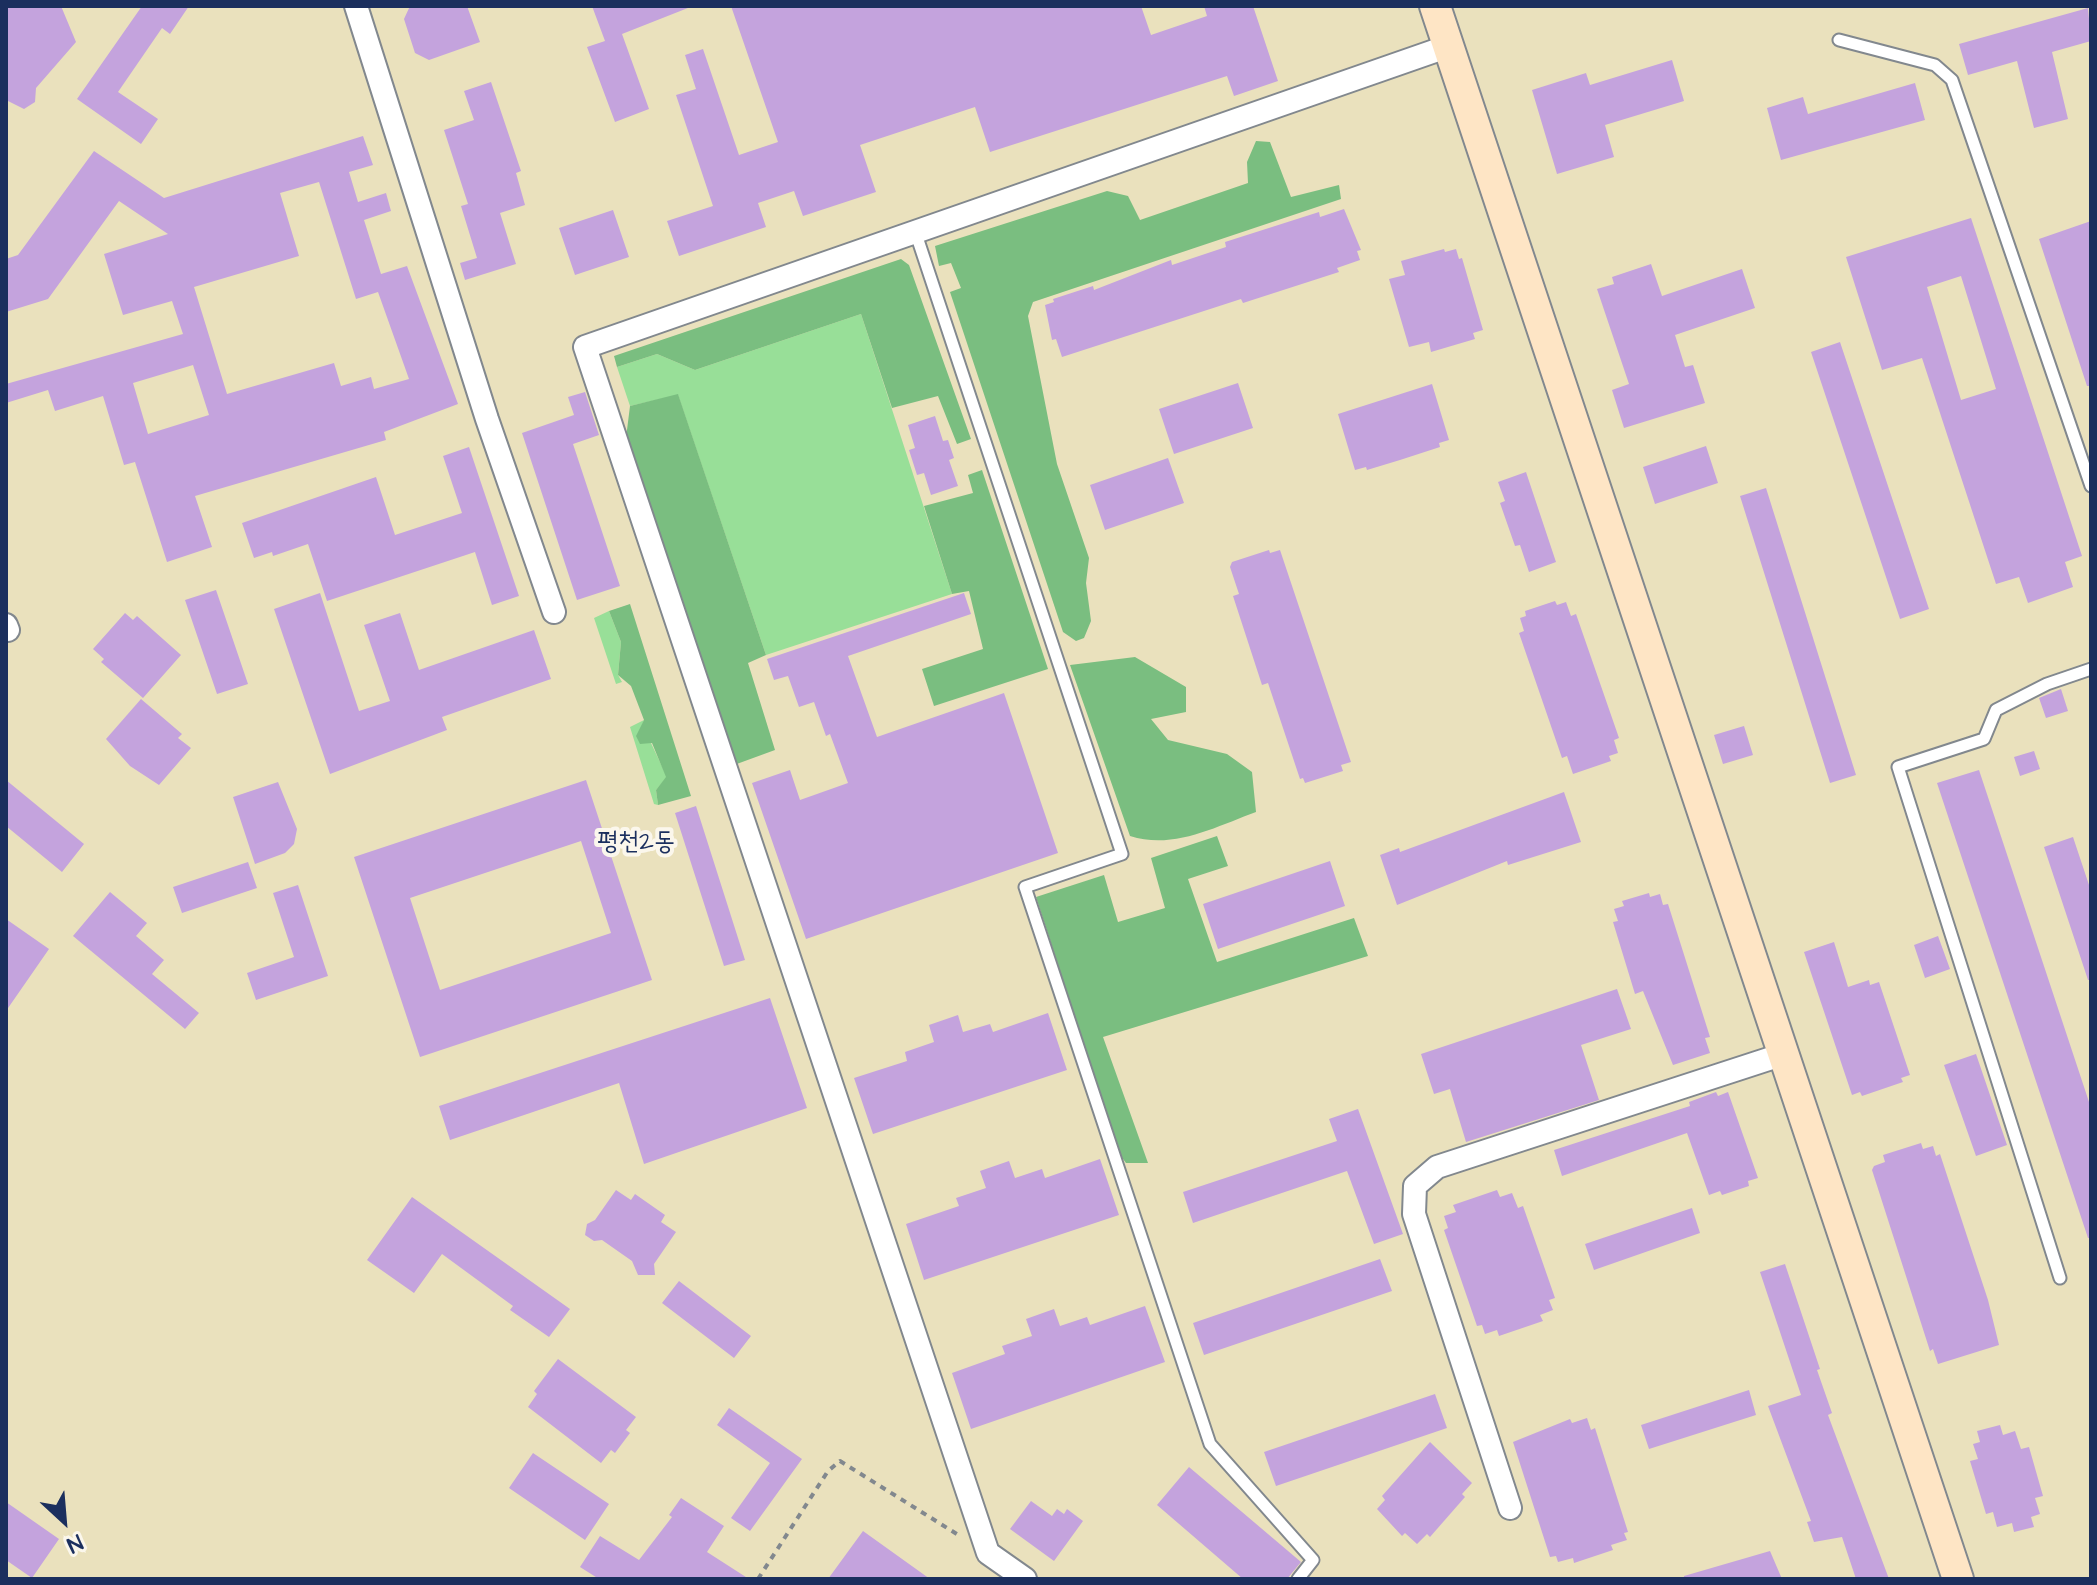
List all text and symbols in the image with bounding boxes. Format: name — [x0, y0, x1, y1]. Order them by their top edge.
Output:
district label: 평천2동 — [597, 828, 675, 860]
north arrow — [24, 1481, 104, 1561]
text: N — [62, 1526, 88, 1560]

